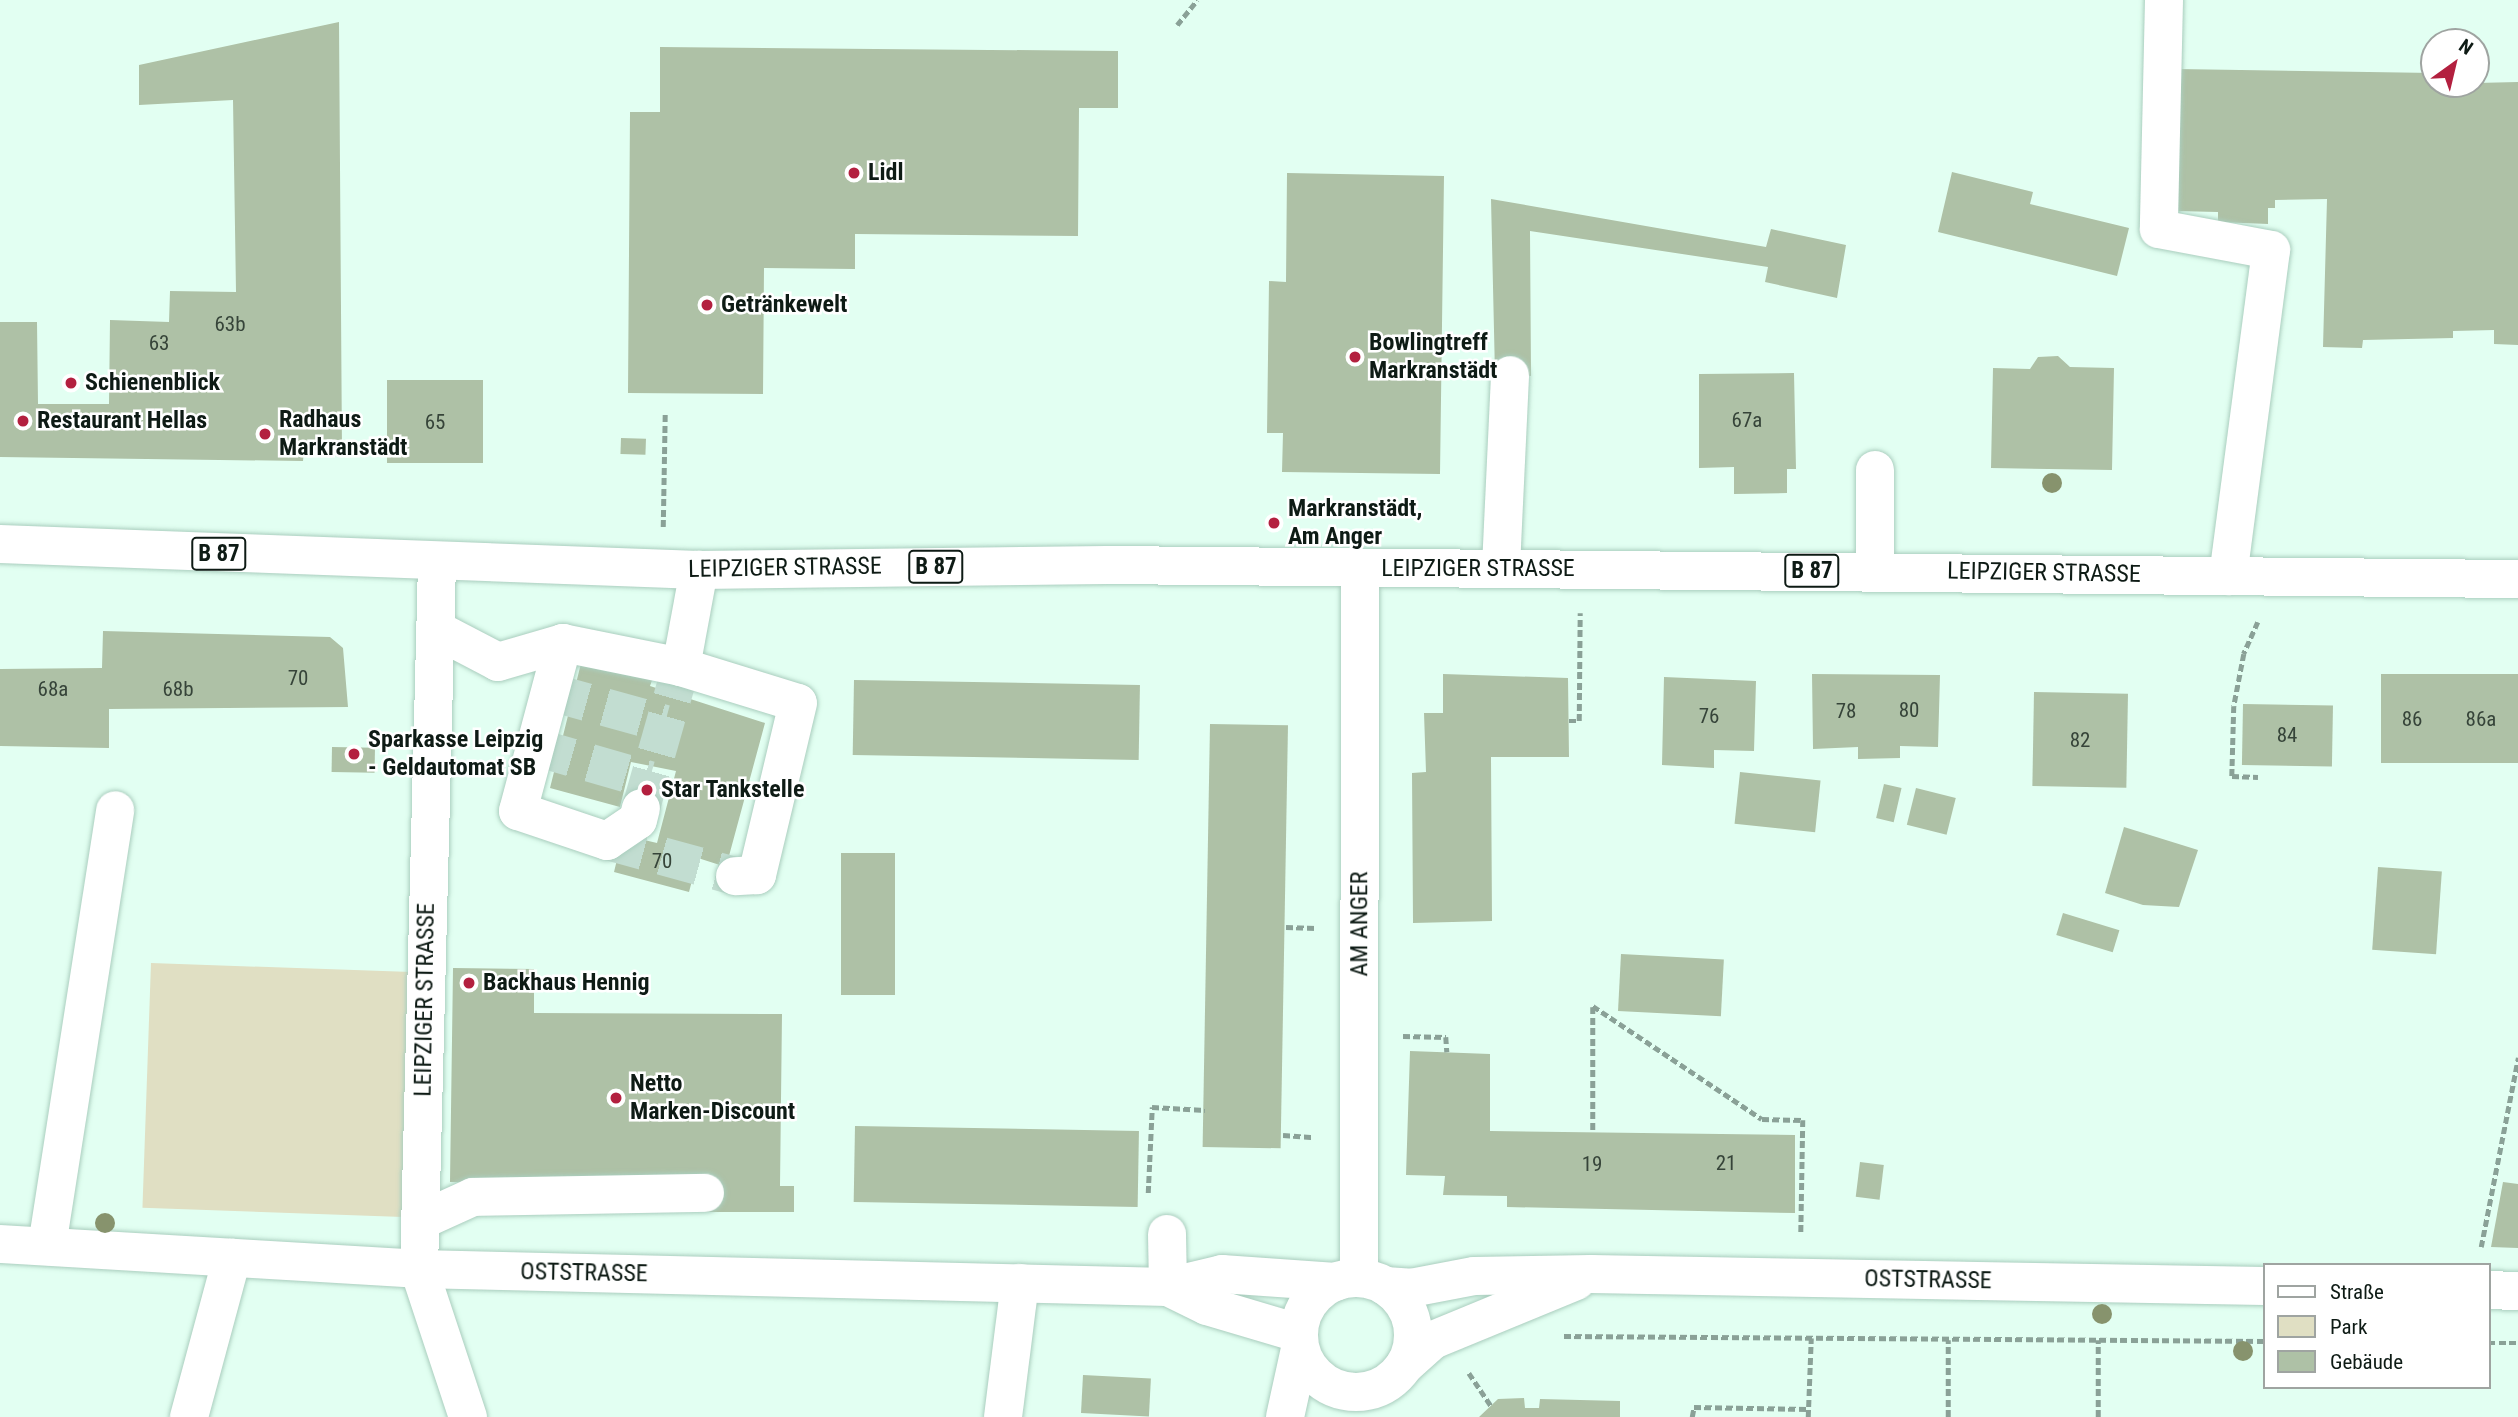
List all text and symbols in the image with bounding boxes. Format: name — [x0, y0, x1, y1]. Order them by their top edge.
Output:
north arrow — [2420, 28, 2490, 98]
text: N — [2455, 34, 2477, 60]
place label: Lidl — [868, 159, 903, 187]
marker: Lidl — [846, 165, 862, 181]
place label: Getränkewelt — [721, 291, 847, 319]
marker: Getränkewelt — [699, 297, 715, 313]
house number: 63b — [214, 311, 246, 337]
place label: Bowlingtreff Markranstädt — [1369, 329, 1497, 385]
house number: 63 — [149, 330, 169, 356]
marker: Bowlingtreff Markranstädt — [1347, 349, 1363, 365]
place label: Schienenblick — [85, 369, 220, 397]
marker: Schienenblick — [63, 375, 79, 391]
place label: Radhaus Markranstädt — [279, 406, 407, 462]
place label: Restaurant Hellas — [37, 407, 207, 435]
house number: 67a — [1732, 407, 1762, 433]
house number: 65 — [425, 409, 445, 435]
marker: Restaurant Hellas — [15, 413, 31, 429]
marker: Radhaus Markranstädt — [257, 426, 273, 442]
place label: Markranstädt, Am Anger — [1288, 495, 1422, 551]
marker: Markranstädt, Am Anger — [1266, 515, 1282, 531]
road number: B 87 — [191, 534, 247, 574]
road number: B 87 — [908, 548, 964, 586]
street label: LEIPZIGER STRASSE — [688, 552, 882, 584]
road number: B 87 — [1784, 552, 1840, 590]
street label: LEIPZIGER STRASSE — [1381, 555, 1575, 583]
street label: LEIPZIGER STRASSE — [1947, 557, 2141, 589]
house number: 70 — [288, 665, 308, 691]
house number: 68a — [38, 676, 68, 702]
house number: 68b — [162, 676, 194, 702]
house number: 80 — [1899, 697, 1919, 723]
house number: 78 — [1836, 698, 1856, 724]
house number: 76 — [1699, 703, 1719, 729]
house number: 86 — [2402, 706, 2422, 732]
house number: 86a — [2466, 706, 2496, 732]
house number: 84 — [2277, 722, 2297, 748]
place label: Sparkasse Leipzig - Geldautomat SB — [368, 726, 543, 782]
house number: 82 — [2070, 727, 2090, 753]
marker: Sparkasse Leipzig - Geldautomat SB — [346, 746, 362, 762]
place label: Star Tankstelle — [661, 776, 805, 804]
marker: Star Tankstelle — [639, 782, 655, 798]
house number: 70 — [652, 848, 672, 874]
street label: AM ANGER — [1346, 871, 1374, 977]
street label: LEIPZIGER STRASSE — [409, 903, 441, 1097]
place label: Backhaus Hennig — [483, 969, 650, 997]
marker: Backhaus Hennig — [461, 975, 477, 991]
place label: Netto Marken-Discount — [630, 1070, 795, 1126]
marker: Netto Marken-Discount — [608, 1090, 624, 1106]
house number: 21 — [1716, 1150, 1736, 1176]
house number: 19 — [1582, 1151, 1602, 1177]
street label: OSTSTRASSE — [520, 1257, 648, 1289]
legend — [2262, 1263, 2490, 1389]
street label: OSTSTRASSE — [1864, 1264, 1992, 1296]
text: Straße — [2330, 1280, 2384, 1304]
text: Park — [2330, 1315, 2367, 1339]
text: Gebäude — [2330, 1350, 2403, 1374]

